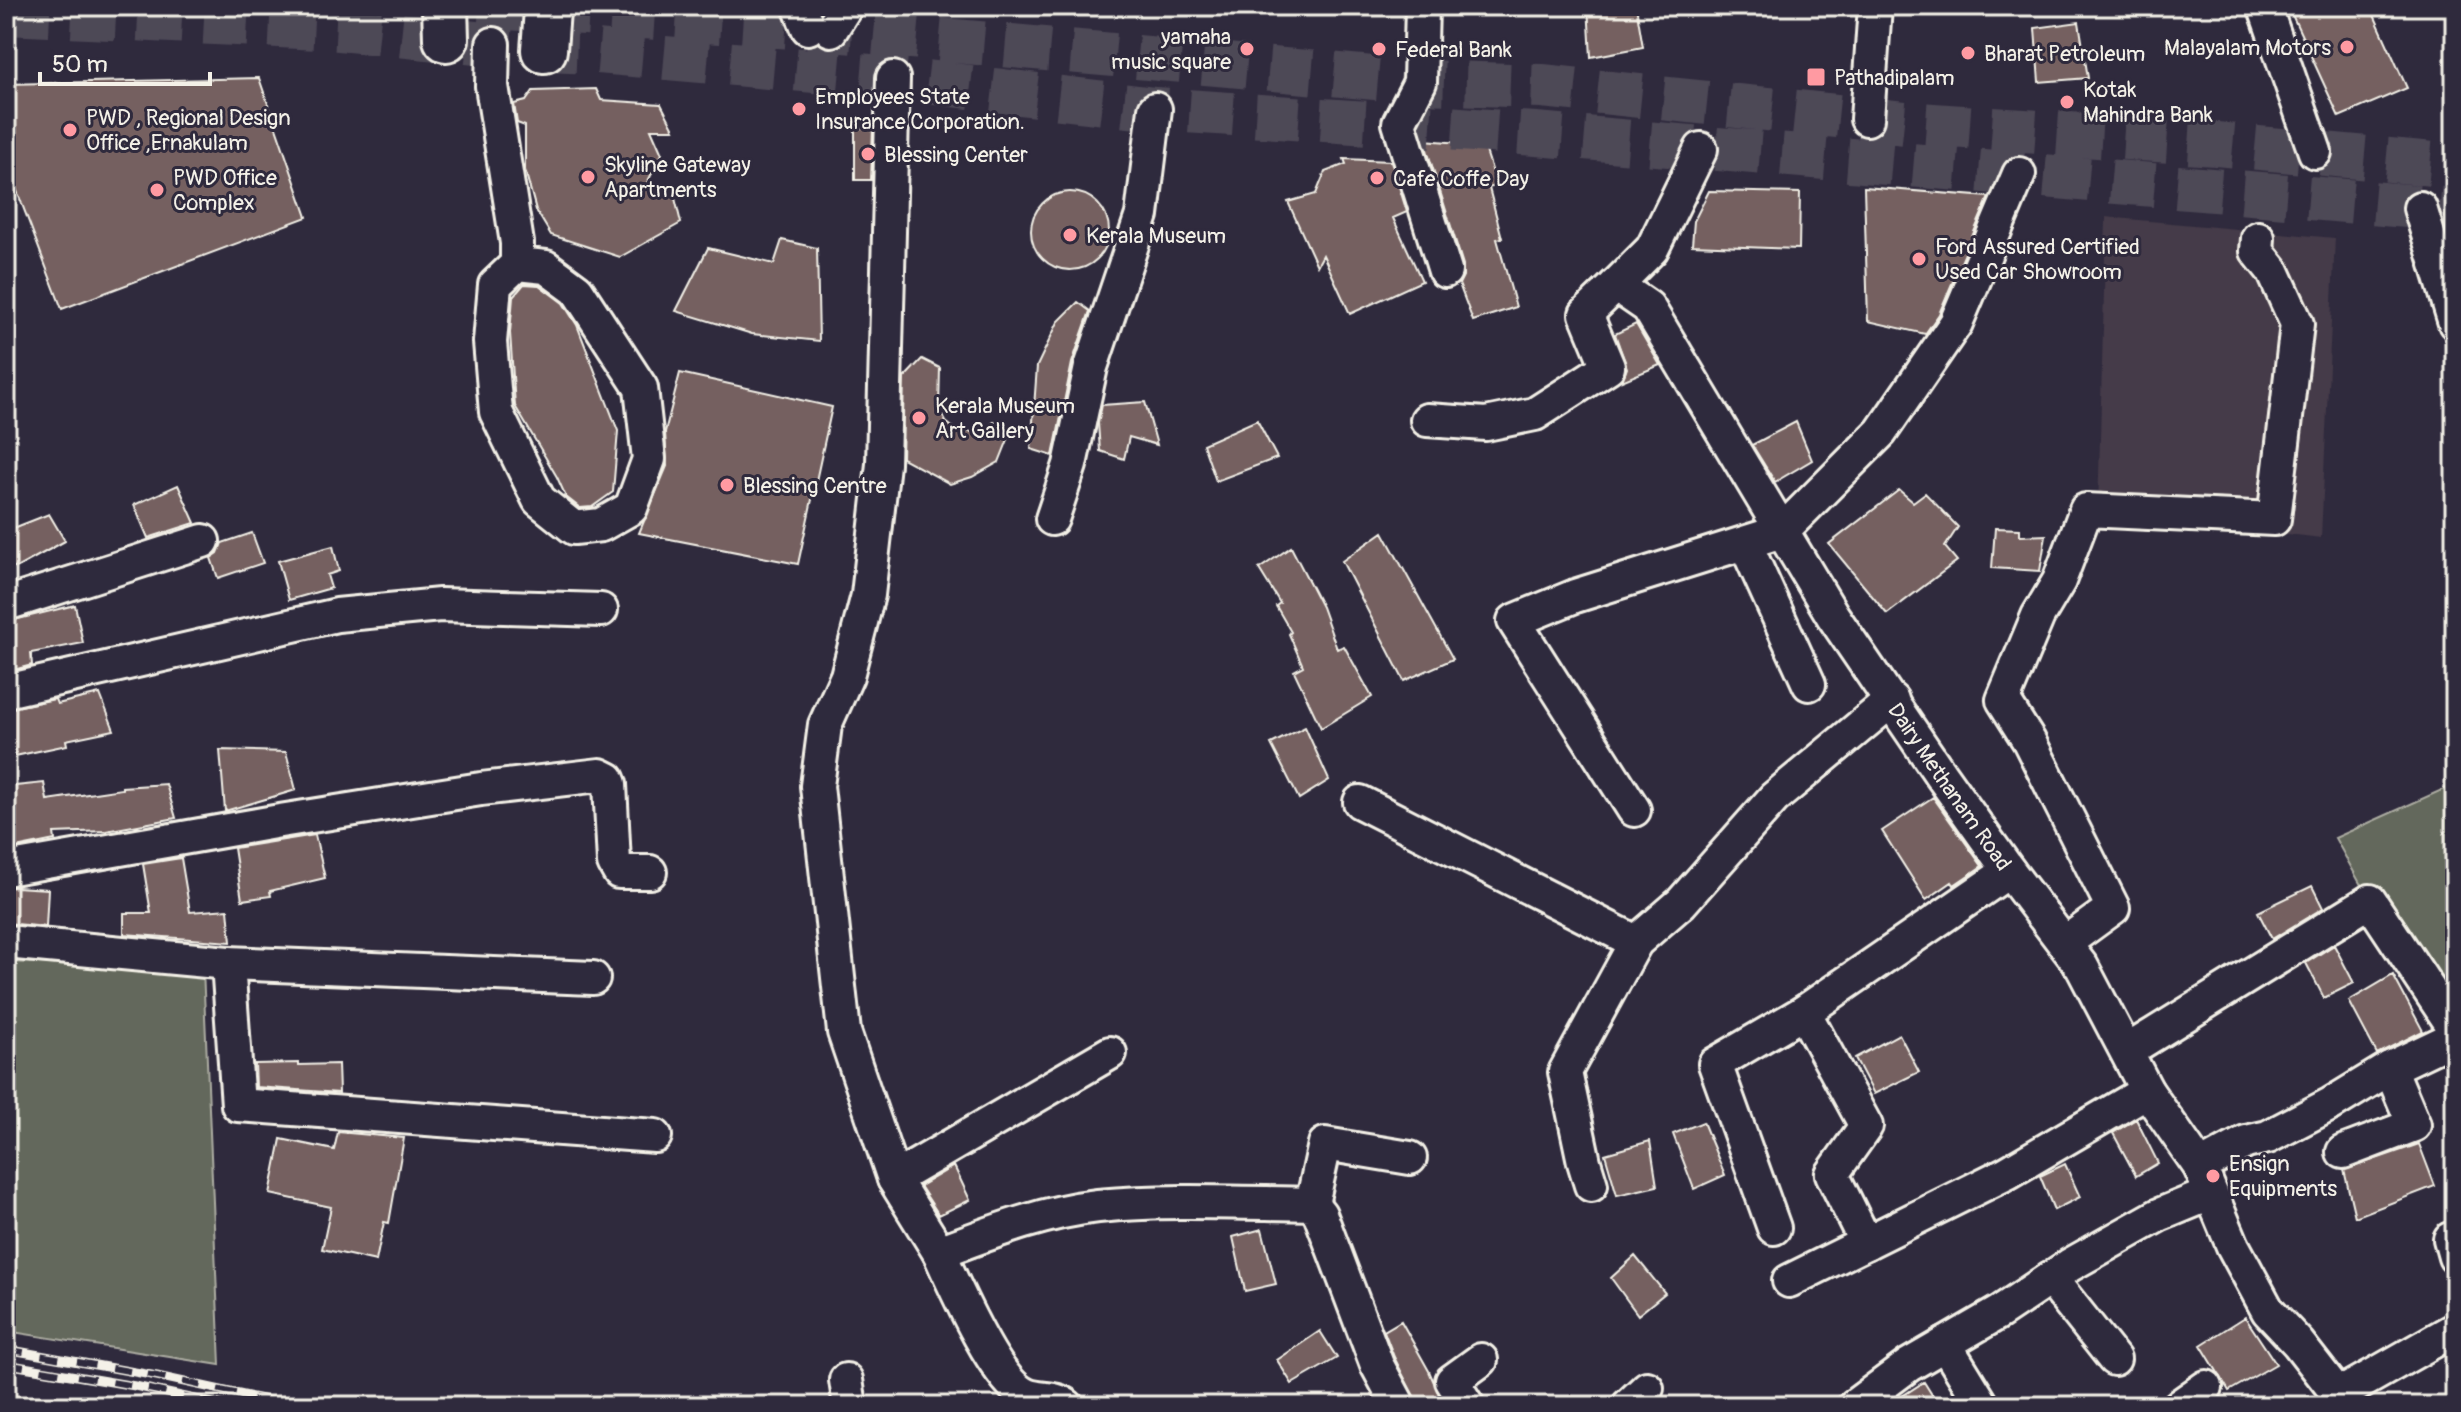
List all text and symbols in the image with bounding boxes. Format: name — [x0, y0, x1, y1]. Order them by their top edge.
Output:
place label: yamaha music square — [1111, 23, 1231, 76]
place label: Malayalam Motors — [2164, 34, 2331, 62]
scale bar — [40, 36, 210, 86]
place label: Federal Bank — [1395, 36, 1512, 64]
marker: Malayalam Motors — [2338, 38, 2356, 56]
marker: yamaha music square — [1238, 40, 1256, 58]
marker: Federal Bank — [1370, 40, 1388, 58]
place label: Bharat Petroleum — [1984, 40, 2145, 68]
marker: Bharat Petroleum — [1959, 44, 1977, 62]
text: 50 m — [52, 50, 108, 79]
place label: Pathadipalam — [1834, 64, 1955, 92]
marker: Pathadipalam — [1805, 66, 1827, 88]
place label: Kotak Mahindra Bank — [2083, 76, 2213, 129]
place label: Employees State Insurance Corporation. — [815, 83, 1025, 136]
marker: Kotak Mahindra Bank — [2058, 93, 2076, 111]
marker: Employees State Insurance Corporation. — [790, 100, 808, 118]
place label: PWD , Regional Design Office ,Ernakulam — [86, 104, 291, 157]
marker: PWD , Regional Design Office ,Ernakulam — [61, 121, 79, 139]
place label: Blessing Center — [884, 141, 1028, 169]
marker: Blessing Center — [859, 145, 877, 163]
place label: Skyline Gateway Apartments — [604, 151, 751, 204]
place label: PWD Office Complex — [173, 164, 277, 217]
place label: Cafe Coffe Day — [1393, 165, 1529, 193]
marker: Skyline Gateway Apartments — [579, 168, 597, 186]
marker: Cafe Coffe Day — [1368, 169, 1386, 187]
marker: PWD Office Complex — [148, 181, 166, 199]
place label: Kerala Museum — [1086, 222, 1226, 250]
marker: Kerala Museum — [1061, 226, 1079, 244]
place label: Ford Assured Certified Used Car Showroom — [1935, 233, 2140, 286]
marker: Ford Assured Certified Used Car Showroom — [1910, 250, 1928, 268]
place label: Kerala Museum Art Gallery — [935, 392, 1075, 445]
marker: Kerala Museum Art Gallery — [910, 409, 928, 427]
place label: Blessing Centre — [743, 472, 887, 500]
marker: Blessing Centre — [718, 476, 736, 494]
street label: Dairy Methanam Road — [1881, 698, 2017, 876]
place label: Ensign Equipments — [2229, 1150, 2337, 1203]
marker: Ensign Equipments — [2204, 1167, 2222, 1185]

